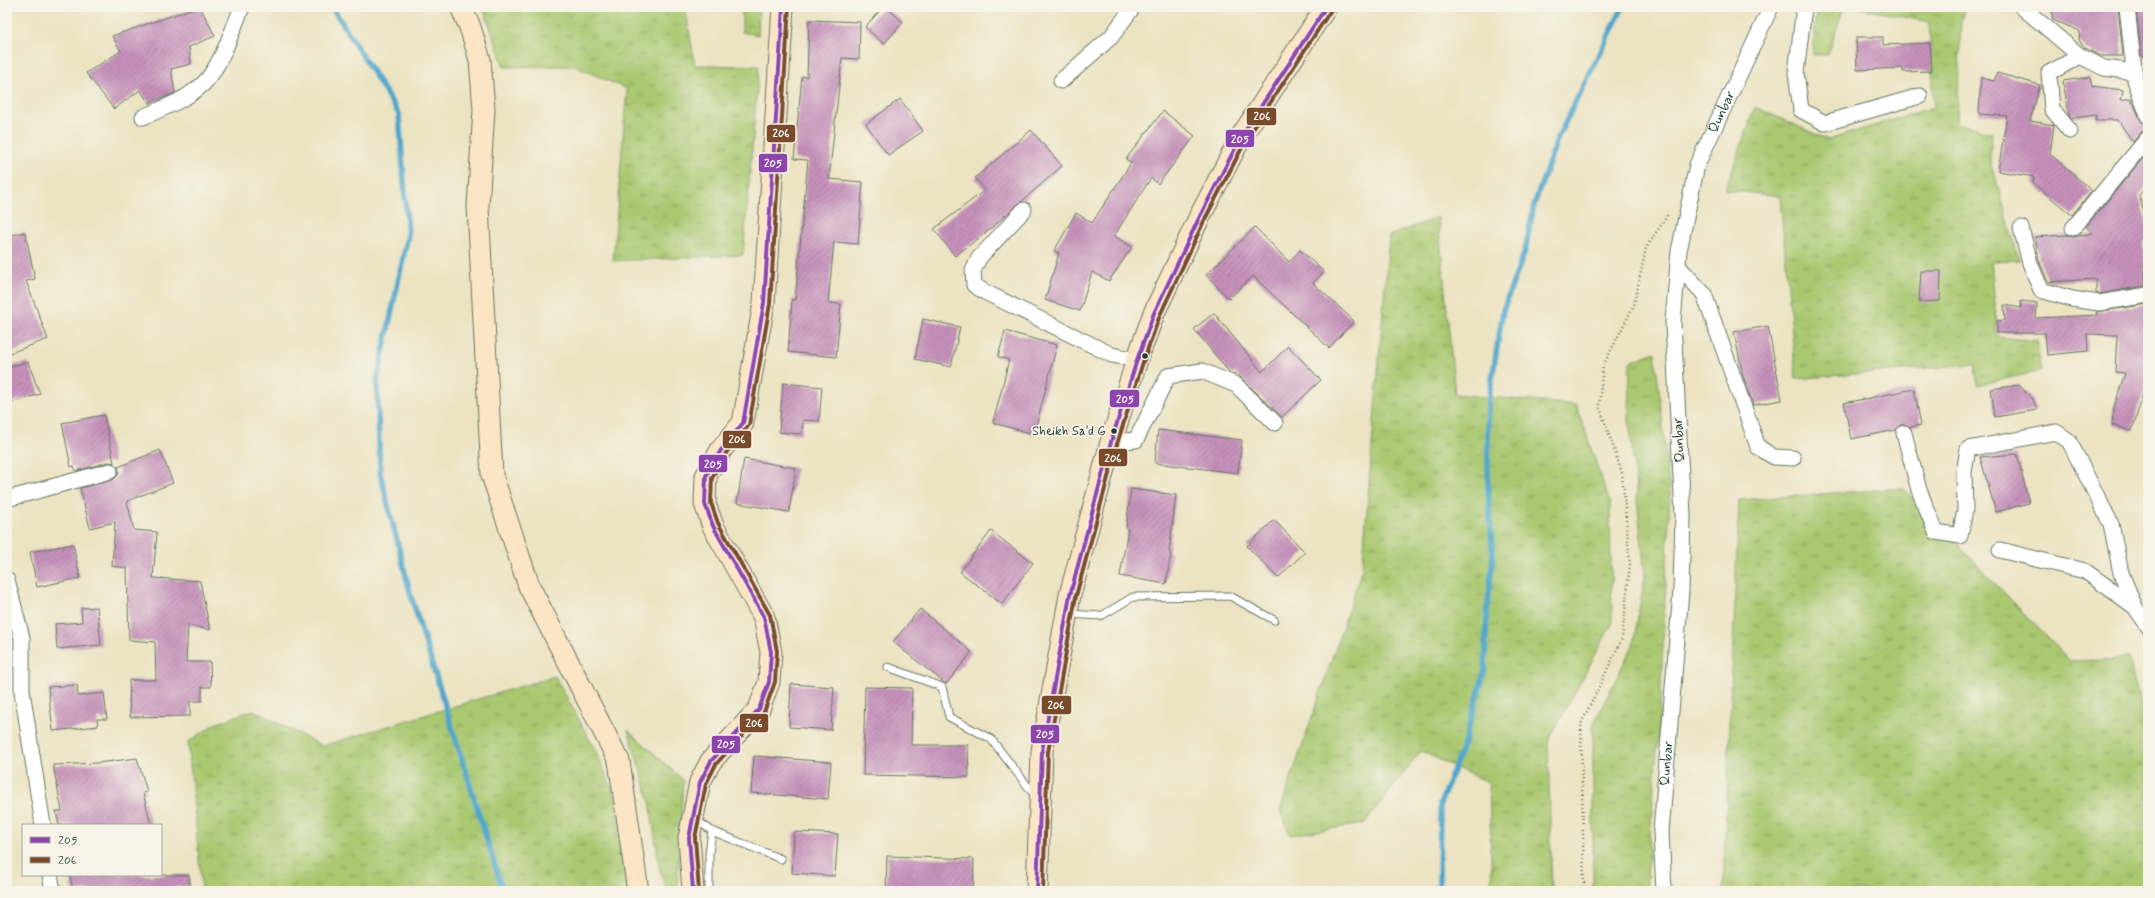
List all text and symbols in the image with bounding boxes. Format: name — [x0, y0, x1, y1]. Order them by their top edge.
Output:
street label: Qunbar — [1704, 87, 1740, 136]
line badge: 206 — [1246, 107, 1277, 126]
text: 206 — [1254, 110, 1270, 124]
line badge: 206 — [766, 124, 796, 143]
text: 206 — [773, 127, 789, 141]
line badge: 205 — [1225, 129, 1255, 148]
text: 205 — [1231, 133, 1249, 147]
line badge: 205 — [758, 153, 788, 173]
text: 205 — [764, 157, 782, 171]
unlabelled marker — [1140, 351, 1150, 361]
line badge: 205 — [1109, 389, 1140, 408]
text: 205 — [1116, 393, 1134, 407]
street label: Qunbar — [1669, 417, 1689, 463]
place label: Sheikh Sa'd G — [1032, 423, 1106, 440]
marker: Sheikh Sa'd G — [1109, 426, 1119, 436]
line badge: 206 — [722, 430, 752, 449]
text: 206 — [729, 433, 745, 447]
line badge: 206 — [1098, 448, 1128, 467]
text: 206 — [1105, 452, 1121, 466]
line badge: 205 — [698, 454, 728, 473]
text: 205 — [704, 458, 722, 472]
line badge: 206 — [1041, 695, 1072, 715]
text: 206 — [1048, 699, 1064, 713]
line badge: 206 — [739, 713, 769, 733]
text: 206 — [746, 717, 762, 731]
line badge: 205 — [1030, 724, 1060, 744]
text: 205 — [1036, 728, 1054, 742]
line badge: 205 — [711, 735, 741, 754]
text: 205 — [717, 738, 735, 752]
street label: Qunbar — [1656, 740, 1678, 787]
legend — [22, 824, 162, 876]
text: 205 — [58, 833, 78, 849]
text: 206 — [58, 853, 77, 869]

